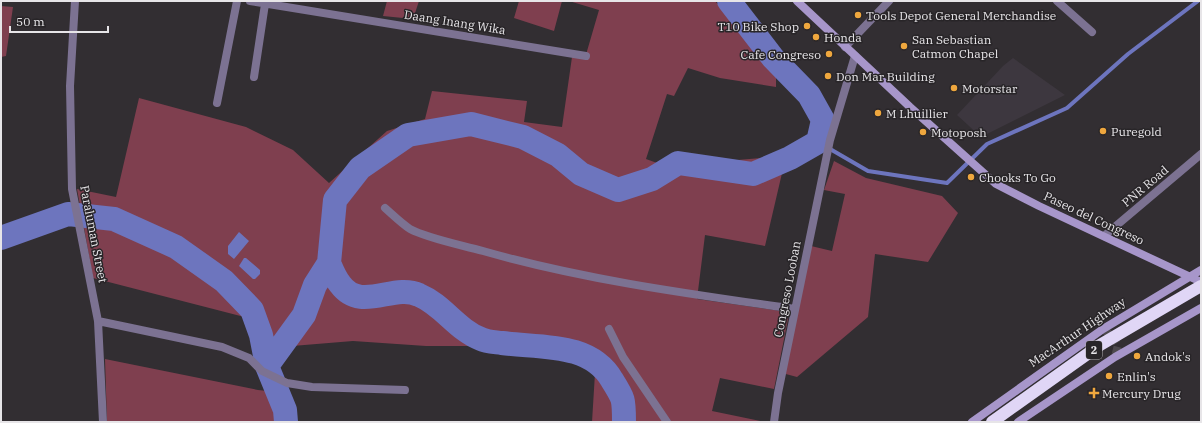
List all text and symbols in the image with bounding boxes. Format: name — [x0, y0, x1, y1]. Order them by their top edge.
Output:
street label: Daang Inang Wika — [403, 7, 507, 38]
scale bar — [10, 8, 108, 34]
place label: Tools Depot General Merchandise — [866, 8, 1056, 23]
marker: Tools Depot General Merchandise — [853, 10, 863, 20]
text: 50 m — [16, 14, 45, 29]
place label: T10 Bike Shop — [717, 19, 799, 34]
marker: T10 Bike Shop — [802, 21, 812, 31]
place label: Honda — [824, 30, 862, 45]
marker: Honda — [811, 32, 821, 42]
place label: San Sebastian Catmon Chapel — [912, 32, 999, 61]
marker: San Sebastian Catmon Chapel — [899, 41, 909, 51]
place label: Cafe Congreso — [741, 47, 821, 62]
marker: Cafe Congreso — [824, 49, 834, 59]
place label: Don Mar Building — [836, 69, 935, 84]
marker: Don Mar Building — [823, 71, 833, 81]
place label: Motorstar — [962, 81, 1018, 96]
marker: Motorstar — [949, 83, 959, 93]
place label: M Lhuillier — [886, 106, 948, 121]
marker: M Lhuillier — [873, 108, 883, 118]
place label: Puregold — [1111, 124, 1162, 139]
place label: Motoposh — [931, 125, 987, 140]
marker: Puregold — [1098, 126, 1108, 136]
marker: Motoposh — [918, 127, 928, 137]
street label: PNR Road — [1119, 162, 1171, 210]
place label: Chooks To Go — [979, 170, 1056, 185]
marker: Chooks To Go — [966, 172, 976, 182]
street label: Paraluman Street — [77, 184, 111, 284]
street label: Paseo del Congreso — [1042, 188, 1147, 248]
street label: Congreso Looban — [770, 239, 804, 339]
street label: MacArthur Highway — [1026, 294, 1129, 370]
road number: 2 — [1086, 341, 1102, 359]
place label: Andok's — [1145, 349, 1191, 364]
marker: Andok's — [1132, 351, 1142, 361]
place label: Enlin's — [1117, 369, 1156, 384]
marker: Enlin's — [1104, 371, 1114, 381]
place label: Mercury Drug — [1102, 386, 1181, 401]
marker: Mercury Drug — [1089, 388, 1099, 398]

